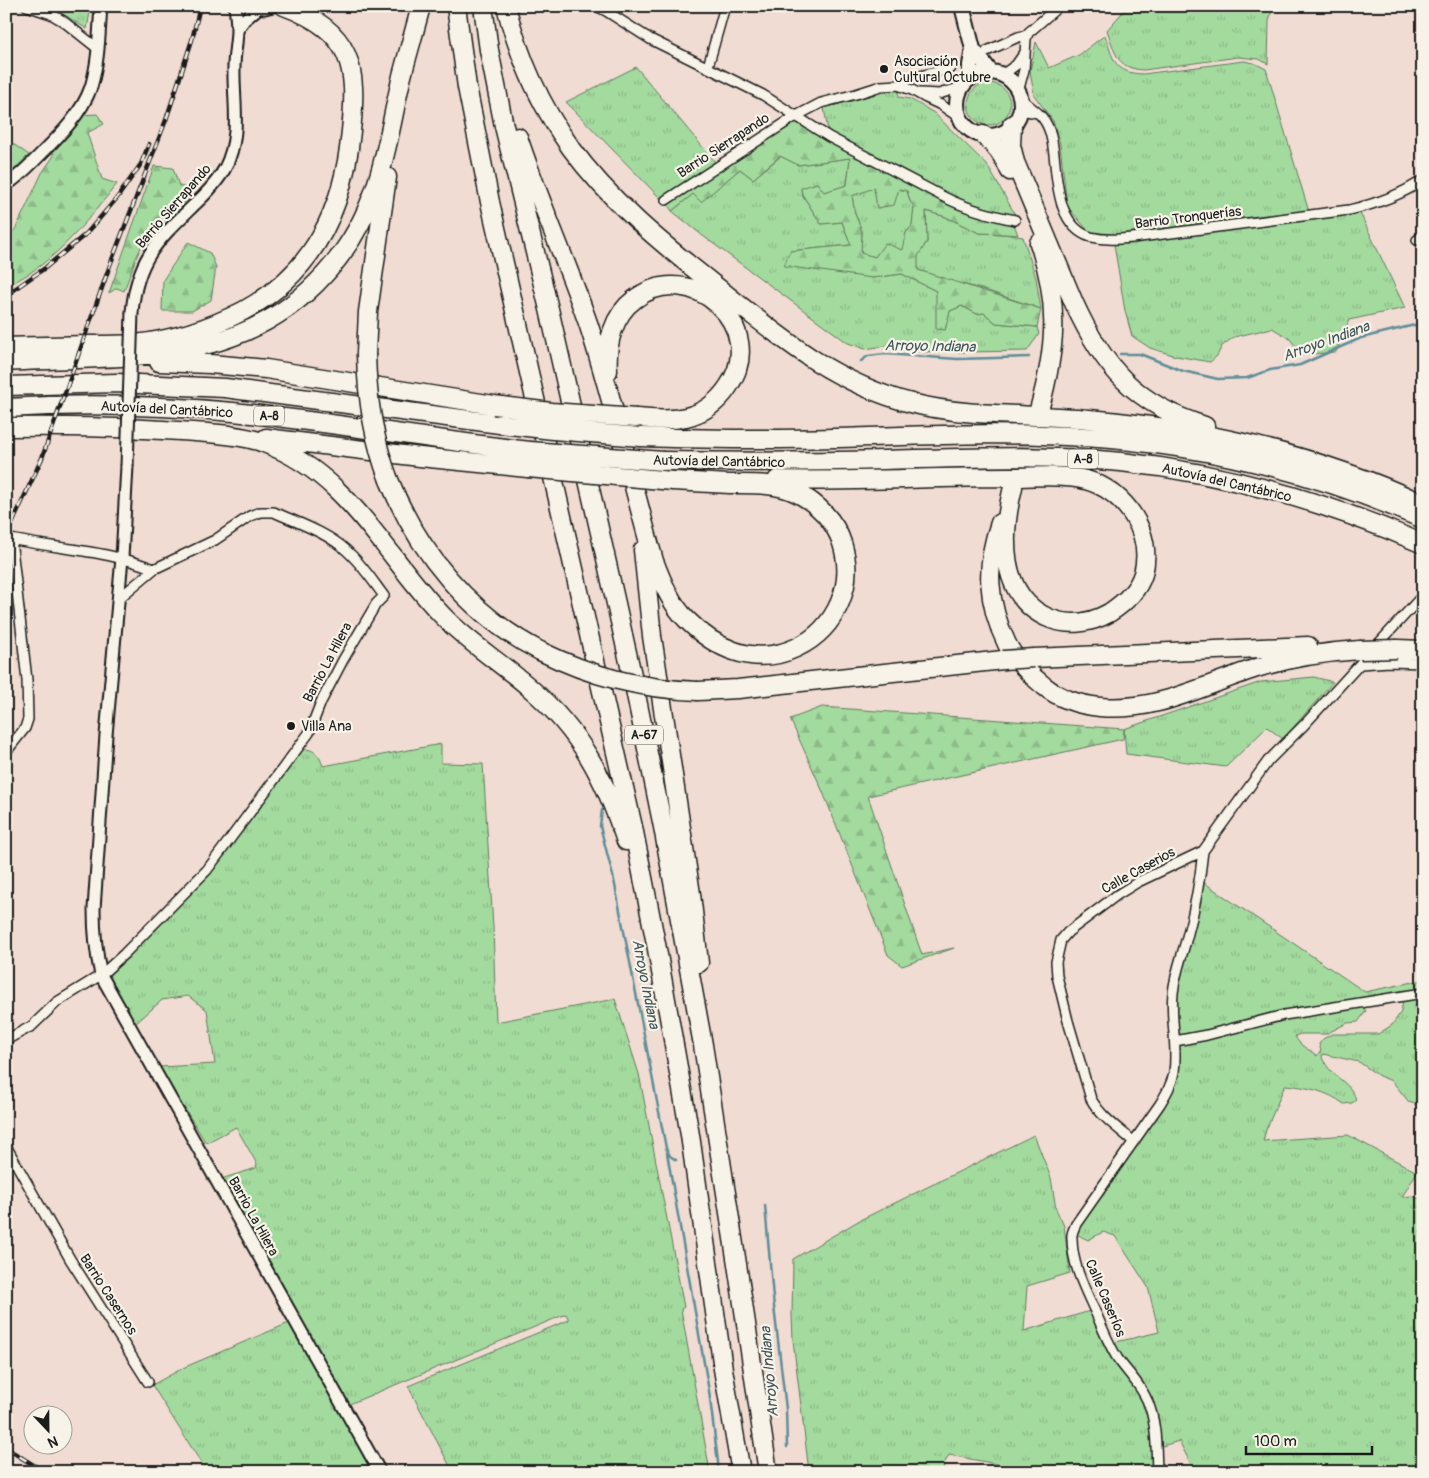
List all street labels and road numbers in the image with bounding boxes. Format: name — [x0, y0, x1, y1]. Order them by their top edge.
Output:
street label: Barrio Sierrapando — [674, 109, 773, 181]
street label: Barrio Sierrapando — [132, 160, 215, 252]
street label: Barrio Tronquerías — [1134, 202, 1243, 232]
street label: Autovía del Cantábrico — [100, 398, 234, 421]
road number: A-8 — [254, 406, 284, 426]
road number: A-8 — [1068, 449, 1098, 468]
street label: Autovía del Cantábrico — [653, 452, 786, 471]
street label: Autovía del Cantábrico — [1160, 459, 1294, 506]
street label: Barrio La Hilera — [299, 619, 356, 705]
road number: A-67 — [625, 726, 663, 744]
street label: Calle Caserios — [1099, 843, 1179, 898]
street label: Barrio La Hilera — [225, 1174, 282, 1259]
street label: Barrio Casernos — [76, 1251, 141, 1338]
street label: Calle Caseríos — [1082, 1257, 1130, 1340]

